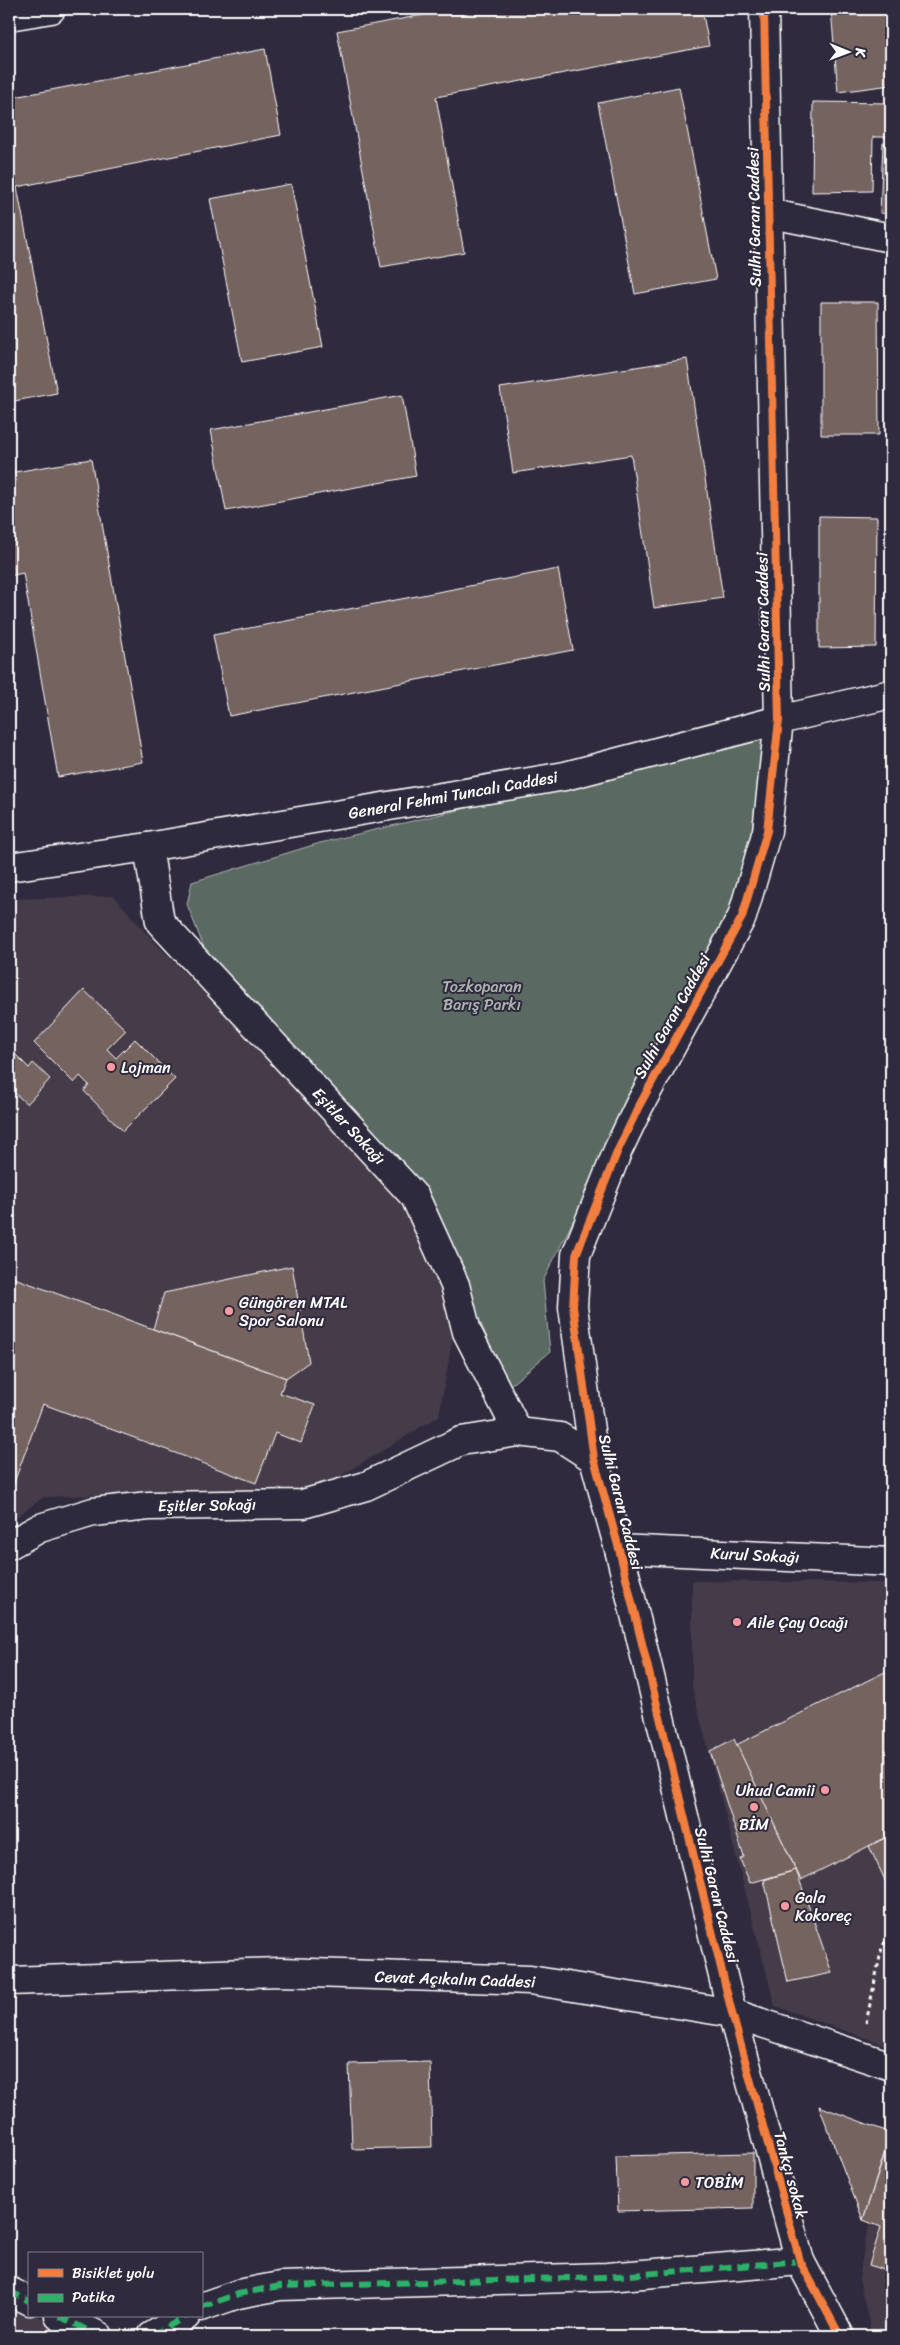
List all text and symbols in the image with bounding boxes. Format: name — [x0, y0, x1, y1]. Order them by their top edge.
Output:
north arrow — [822, 28, 872, 78]
text: K — [848, 47, 873, 58]
street label: Sulhi Garan Caddesi — [738, 146, 770, 287]
street label: Sulhi Garan Caddesi — [747, 551, 779, 692]
street label: General Fehmi Tuncalı Caddesi — [346, 762, 561, 828]
street label: Sulhi Garan Caddesi — [626, 947, 719, 1084]
park label: Tozkoparan Barış Parkı — [442, 972, 522, 1019]
place label: Lojman — [121, 1053, 171, 1082]
marker: Lojman — [105, 1061, 117, 1073]
street label: Eşitler Sokağı — [305, 1080, 393, 1172]
place label: Güngören MTAL Spor Salonu — [239, 1288, 348, 1335]
marker: Güngören MTAL Spor Salonu — [223, 1305, 235, 1317]
street label: Sulhi Garan Caddesi — [590, 1431, 652, 1574]
street label: Eşitler Sokağı — [158, 1490, 256, 1520]
street label: Kurul Sokağı — [710, 1538, 800, 1572]
place label: Aile Çay Ocağı — [746, 1608, 848, 1637]
marker: Aile Çay Ocağı — [731, 1616, 743, 1628]
place label: Uhud Camii — [736, 1776, 816, 1805]
marker: Uhud Camii — [819, 1784, 831, 1796]
marker: BİM — [748, 1801, 760, 1813]
place label: BİM — [739, 1810, 769, 1839]
street label: Sulhi Garan Caddesi — [686, 1824, 748, 1967]
place label: Gala Kokoreç — [795, 1883, 852, 1930]
marker: Gala Kokoreç — [779, 1900, 791, 1912]
street label: Cevat Açıkalın Caddesi — [374, 1962, 536, 1996]
street label: Tankçı sokak — [765, 2128, 817, 2222]
place label: TOBİM — [695, 2168, 744, 2197]
marker: TOBİM — [679, 2176, 691, 2188]
legend — [28, 2252, 202, 2318]
text: Bisiklet yolu — [72, 2260, 154, 2286]
text: Patika — [72, 2284, 115, 2310]

